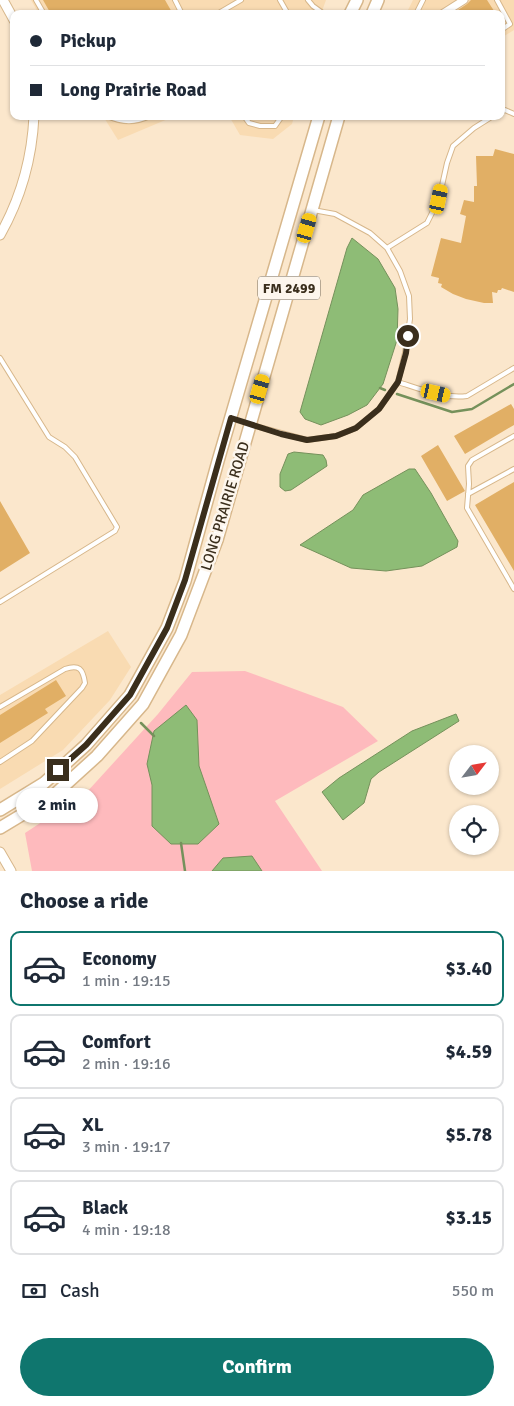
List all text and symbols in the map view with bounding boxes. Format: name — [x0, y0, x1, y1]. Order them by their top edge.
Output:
text: Pickup — [60, 29, 116, 53]
text: Long Prairie Road — [60, 78, 207, 102]
car — [428, 183, 449, 215]
car — [295, 212, 318, 244]
road number: FM 2499 — [258, 276, 320, 300]
route start — [397, 325, 419, 347]
car — [248, 373, 271, 405]
car — [419, 382, 452, 404]
street label: LONG PRAIRIE ROAD — [197, 439, 253, 573]
north arrow — [449, 745, 499, 795]
map controls — [449, 745, 499, 855]
route end — [47, 759, 69, 781]
callout: 2 min — [17, 788, 99, 822]
text: 2 min — [38, 795, 76, 815]
button: locate — [449, 805, 499, 855]
text: Choose a ride — [20, 887, 148, 914]
icon: car — [22, 946, 67, 991]
text: Economy — [82, 947, 156, 971]
text: $3.40 — [446, 957, 492, 981]
text: 1 min · 19:15 — [82, 971, 171, 991]
icon: car — [22, 1029, 67, 1074]
text: Comfort — [82, 1030, 151, 1054]
text: $4.59 — [446, 1040, 492, 1064]
text: 2 min · 19:16 — [82, 1054, 171, 1074]
icon: car — [22, 1112, 67, 1157]
text: XL — [82, 1113, 104, 1137]
text: $5.78 — [446, 1123, 492, 1147]
text: 3 min · 19:17 — [82, 1137, 171, 1157]
icon: car — [22, 1195, 67, 1240]
text: Black — [82, 1196, 128, 1220]
text: $3.15 — [446, 1206, 492, 1230]
text: 4 min · 19:18 — [82, 1220, 171, 1240]
icon: cash — [20, 1277, 48, 1305]
text: Cash — [60, 1279, 100, 1303]
text: 550 m — [452, 1281, 494, 1301]
button: Confirm — [20, 1338, 494, 1396]

